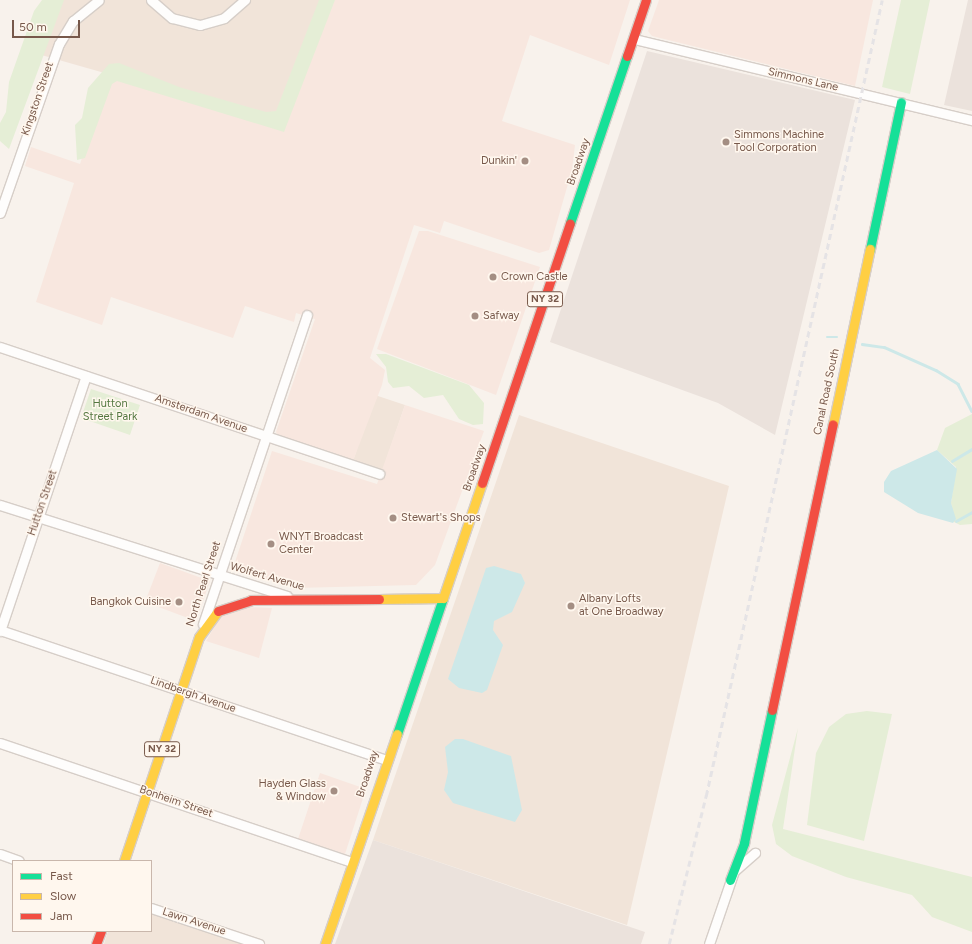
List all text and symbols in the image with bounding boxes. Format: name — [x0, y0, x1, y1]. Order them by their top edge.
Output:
scale bar — [14, 12, 82, 38]
text: 50 m — [19, 20, 47, 34]
street label: Kingston Street — [19, 60, 57, 138]
street label: Simmons Lane — [767, 65, 839, 95]
place label: Simmons Machine Tool Corporation — [734, 129, 824, 155]
street label: Broadway — [565, 137, 593, 187]
marker: Simmons Machine Tool Corporation — [721, 137, 731, 147]
place label: Dunkin' — [481, 154, 517, 168]
marker: Dunkin' — [520, 156, 530, 166]
place label: Crown Castle — [501, 270, 568, 284]
marker: Crown Castle — [488, 272, 498, 282]
road number: NY 32 — [527, 291, 563, 307]
place label: Safway — [483, 309, 519, 323]
marker: Safway — [470, 311, 480, 321]
street label: Canal Road South — [811, 348, 843, 436]
street label: Amsterdam Avenue — [153, 392, 249, 436]
park label: Hutton Street Park — [83, 398, 137, 424]
street label: Broadway — [461, 443, 489, 493]
street label: Hutton Street — [26, 468, 60, 538]
place label: Stewart's Shops — [401, 511, 481, 525]
marker: Stewart's Shops — [388, 513, 398, 523]
place label: WNYT Broadcast Center — [279, 531, 363, 557]
marker: WNYT Broadcast Center — [266, 539, 276, 549]
street label: North Pearl Street — [184, 540, 224, 628]
street label: Wolfert Avenue — [228, 560, 306, 594]
place label: Albany Lofts at One Broadway — [579, 593, 664, 619]
place label: Bangkok Cuisine — [90, 595, 171, 609]
marker: Bangkok Cuisine — [174, 597, 184, 607]
marker: Albany Lofts at One Broadway — [566, 601, 576, 611]
street label: Lindbergh Avenue — [149, 674, 237, 716]
road number: NY 32 — [144, 741, 180, 757]
street label: Broadway — [354, 749, 382, 799]
place label: Hayden Glass & Window — [259, 778, 326, 804]
street label: Bonheim Street — [138, 783, 214, 821]
marker: Hayden Glass & Window — [329, 786, 339, 796]
legend — [12, 860, 152, 932]
text: Fast — [50, 869, 73, 883]
text: Slow — [50, 889, 76, 903]
street label: Lawn Avenue — [161, 906, 227, 938]
text: Jam — [50, 909, 73, 923]

